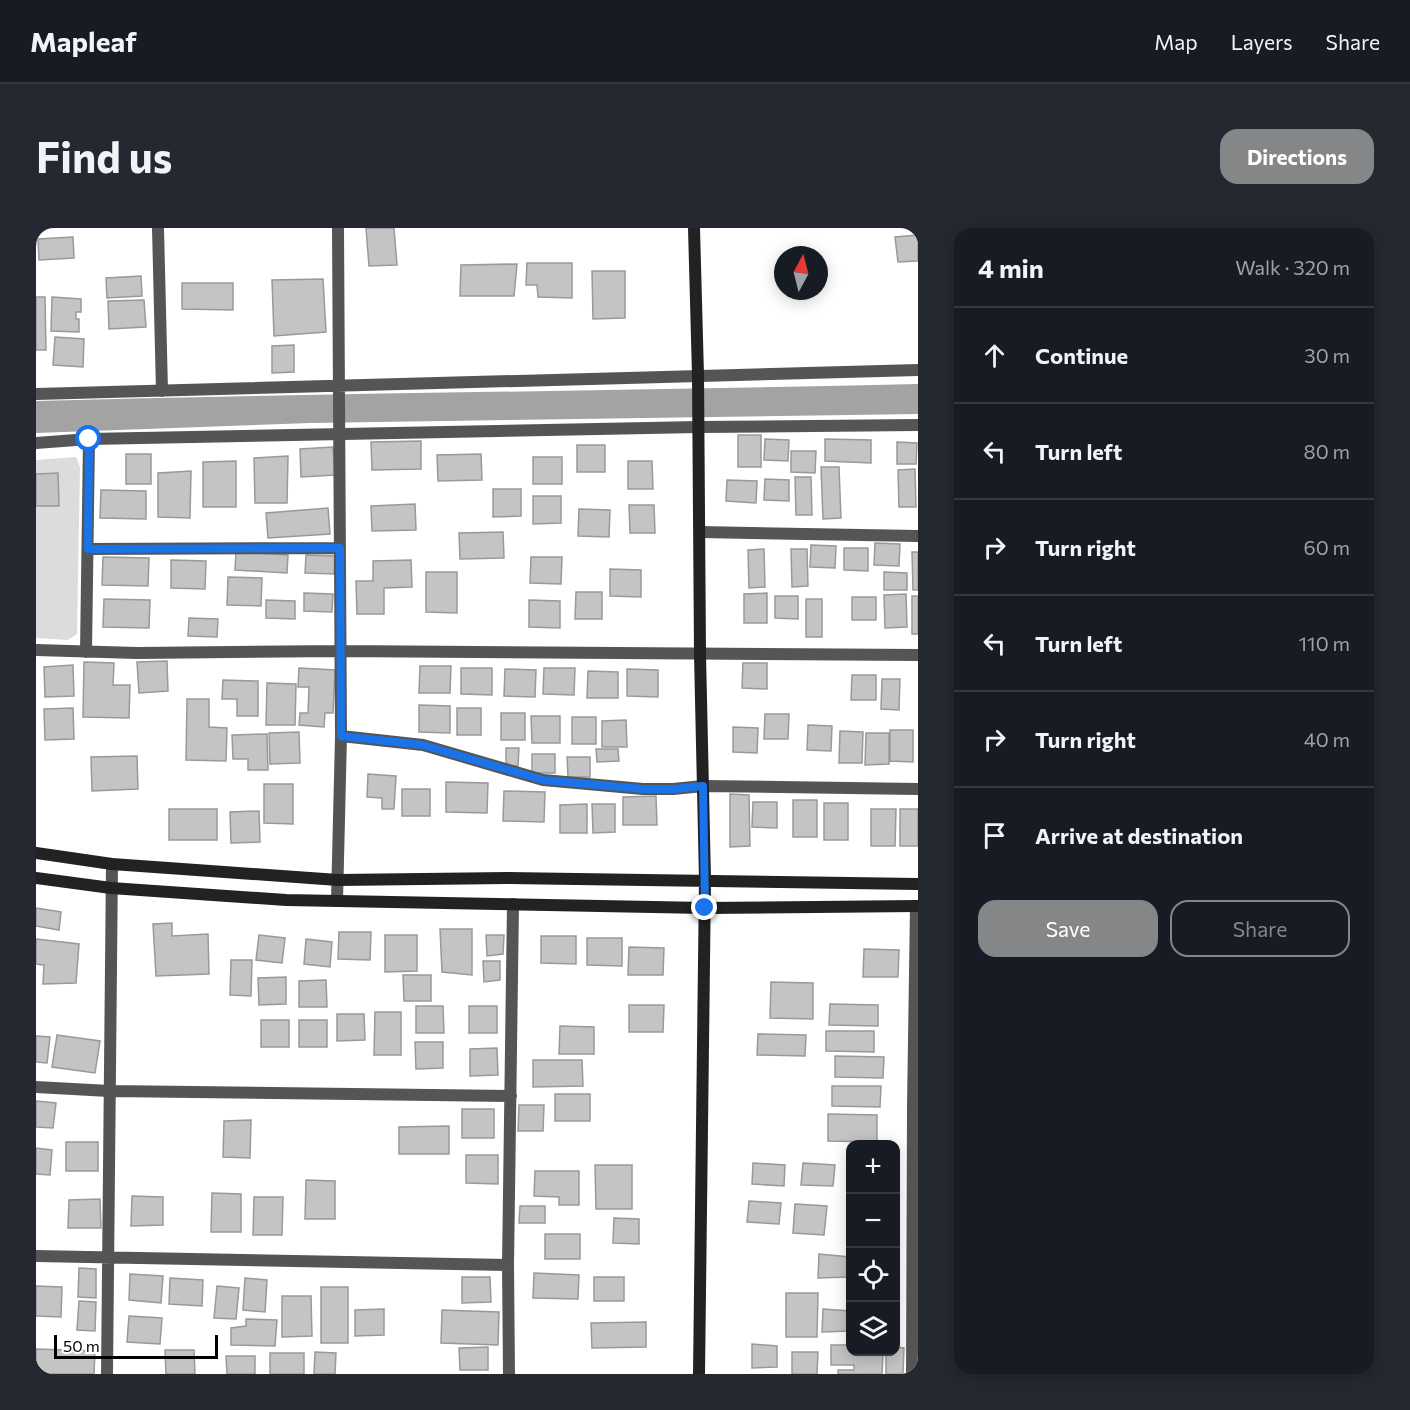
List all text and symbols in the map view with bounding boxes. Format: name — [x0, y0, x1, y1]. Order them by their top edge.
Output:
text: Mapleaf — [30, 24, 137, 58]
text: Map — [1154, 29, 1198, 54]
text: Layers — [1231, 29, 1293, 54]
text: Share — [1326, 29, 1380, 54]
button: Directions — [1220, 129, 1374, 184]
text: Find us — [36, 130, 172, 182]
north arrow — [774, 246, 828, 300]
text: 4 min — [978, 252, 1044, 283]
text: Walk · 320 m — [1235, 255, 1350, 279]
icon: ahead — [978, 339, 1011, 372]
text: Continue — [1035, 342, 1128, 369]
text: 30 m — [1304, 343, 1350, 367]
route start — [75, 425, 101, 451]
icon: left — [978, 435, 1011, 468]
text: Turn left — [1035, 438, 1122, 465]
text: 80 m — [1304, 439, 1350, 463]
icon: right — [978, 531, 1011, 564]
text: Turn right — [1035, 534, 1136, 561]
text: 60 m — [1304, 535, 1350, 559]
icon: left — [978, 627, 1011, 660]
text: Turn left — [1035, 630, 1122, 657]
text: 110 m — [1299, 631, 1350, 655]
icon: right — [978, 723, 1011, 756]
text: Turn right — [1035, 726, 1136, 753]
text: 40 m — [1304, 727, 1350, 751]
icon: arrive — [978, 819, 1011, 852]
text: Arrive at destination — [1035, 822, 1243, 849]
route end — [691, 894, 717, 920]
button: Save — [978, 900, 1158, 957]
button: Share — [1170, 900, 1350, 957]
map controls — [846, 1140, 900, 1356]
button: + — [846, 1140, 900, 1194]
button: − — [846, 1194, 900, 1248]
button: locate — [846, 1248, 900, 1302]
button: layers — [846, 1302, 900, 1356]
scale bar — [54, 1332, 218, 1360]
text: 50 m — [63, 1336, 100, 1355]

